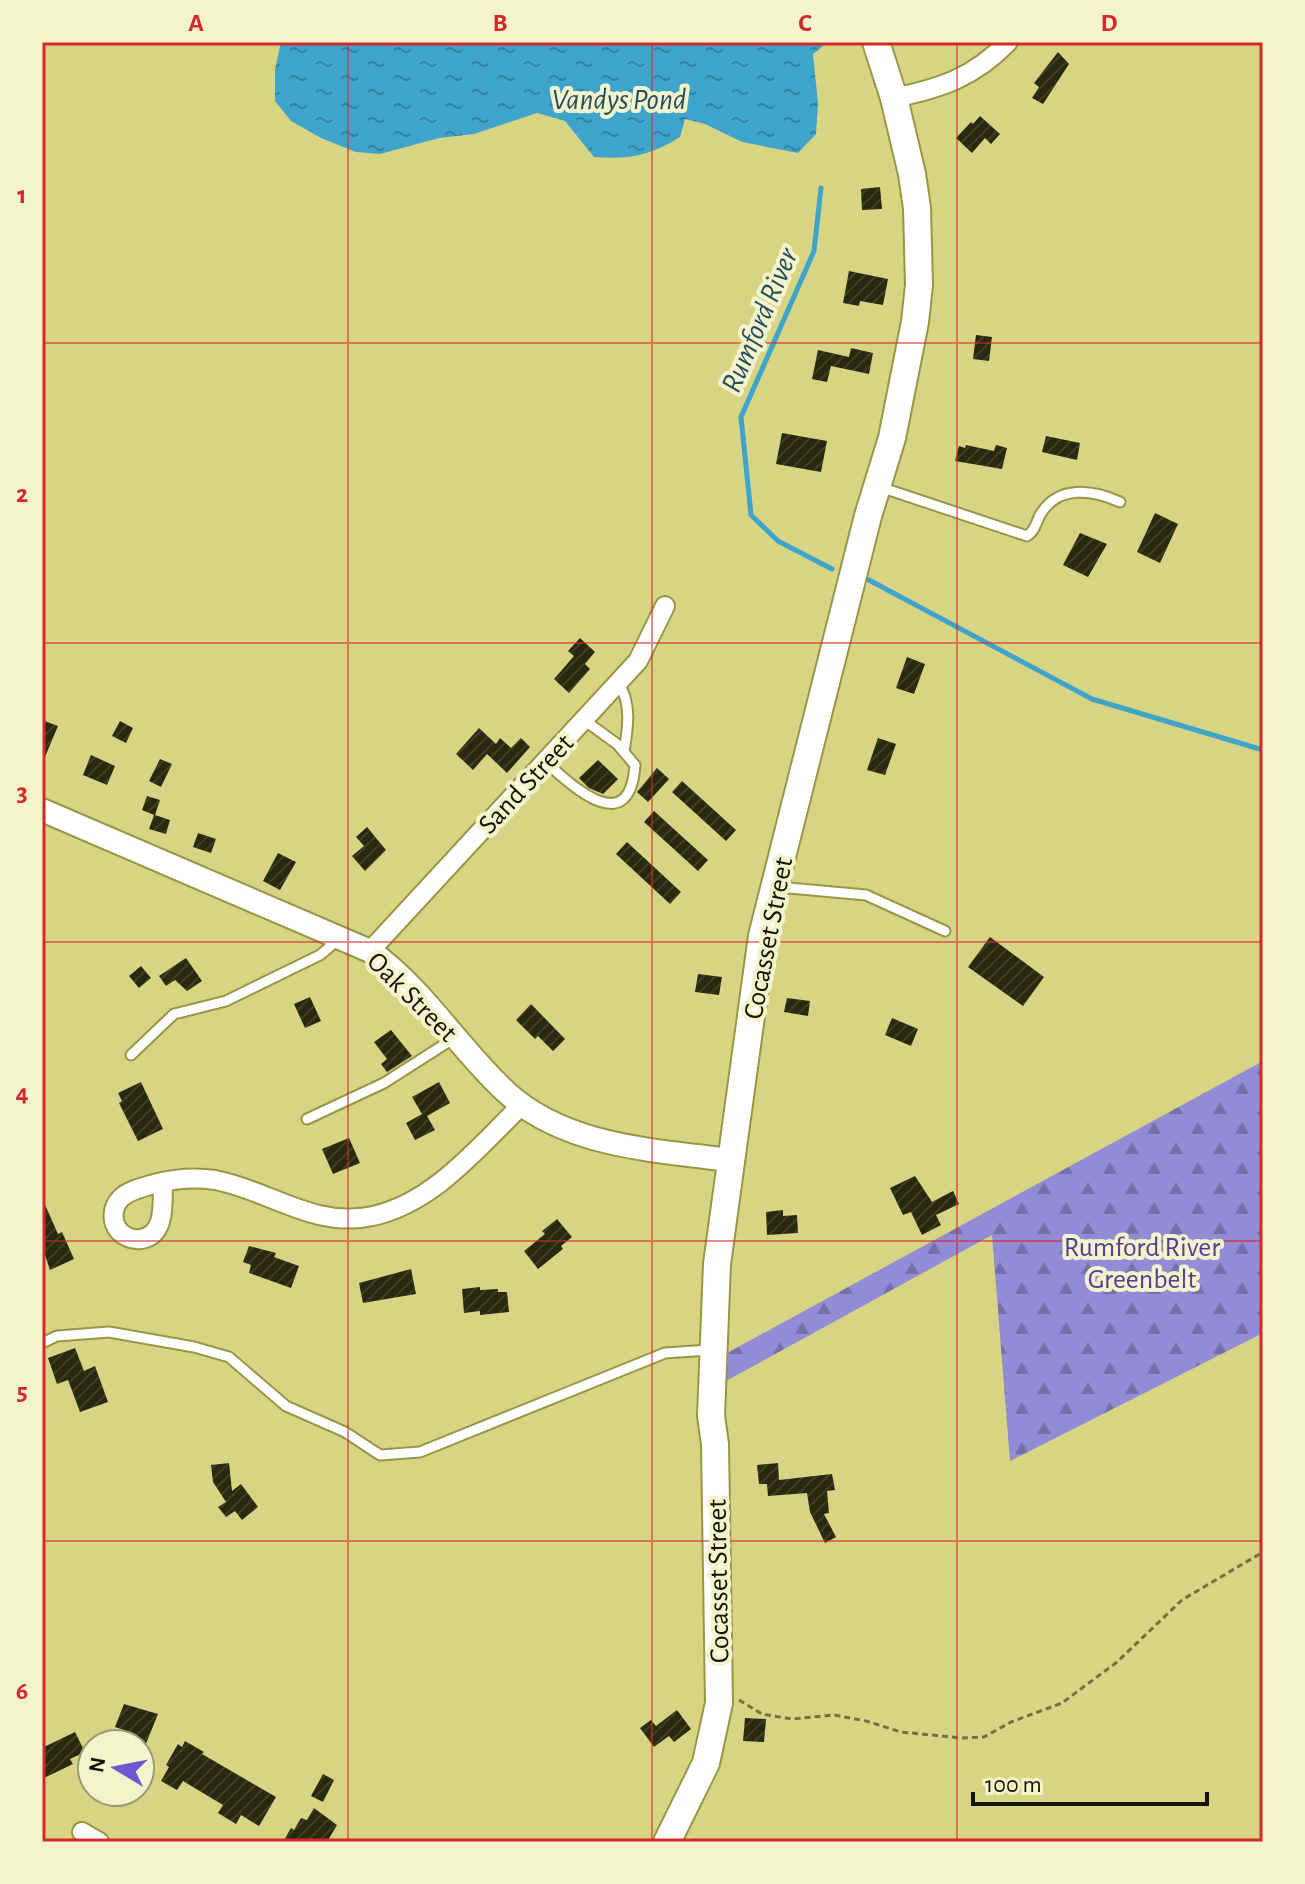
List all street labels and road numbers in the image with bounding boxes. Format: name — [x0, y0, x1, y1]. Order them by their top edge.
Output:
street label: Sand Street — [474, 729, 579, 840]
street label: Cocasset Street — [740, 855, 798, 1022]
street label: Oak Street — [361, 947, 462, 1048]
street label: Cocasset Street — [704, 1499, 734, 1663]

